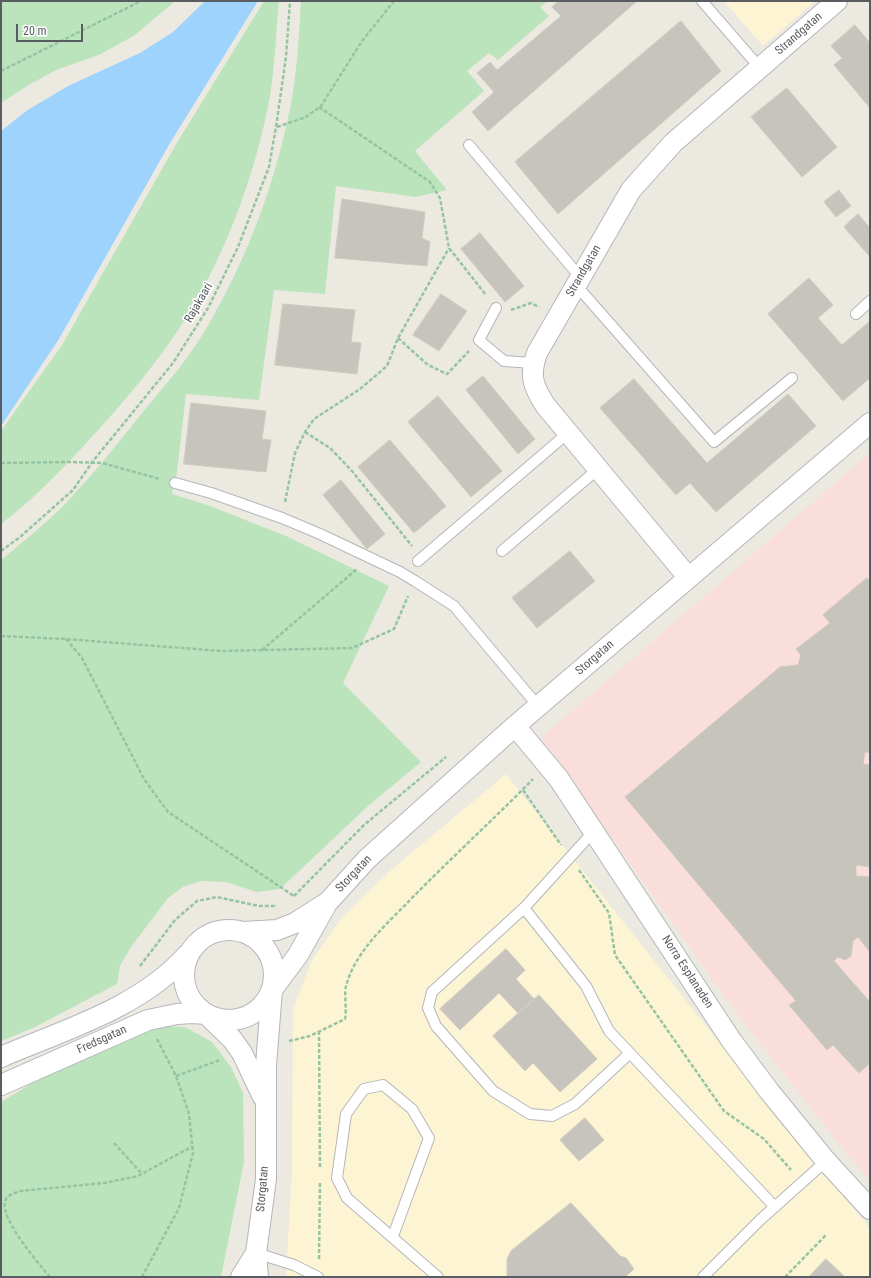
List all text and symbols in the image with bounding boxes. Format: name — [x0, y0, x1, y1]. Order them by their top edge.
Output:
street label: Strandgatan — [773, 10, 825, 58]
scale bar — [18, 16, 85, 42]
text: 20 m — [23, 24, 47, 38]
street label: Strandgatan — [563, 243, 605, 299]
street label: Rajakaari — [182, 280, 216, 326]
street label: Storgatan — [573, 637, 617, 679]
street label: Storgatan — [333, 852, 375, 896]
street label: Norra Esplanaden — [658, 933, 716, 1011]
street label: Fredsgatan — [75, 1023, 129, 1057]
street label: Storgatan — [254, 1165, 272, 1213]

